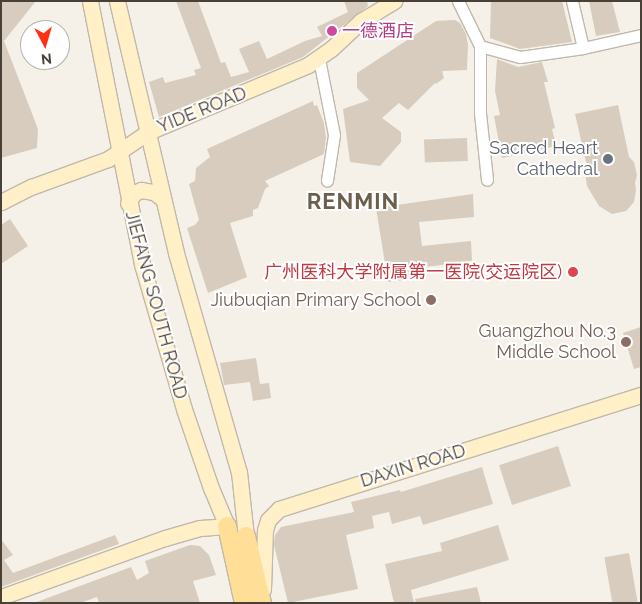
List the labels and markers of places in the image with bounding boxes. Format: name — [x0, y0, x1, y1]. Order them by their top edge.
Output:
place label: 一德酒店 — [342, 20, 414, 42]
marker: 一德酒店 — [326, 25, 338, 37]
place label: Sacred Heart Cathedral — [489, 138, 598, 180]
marker: Sacred Heart Cathedral — [602, 153, 614, 165]
place label: 广州医科大学附属第一医院(交运院区) — [264, 261, 562, 283]
marker: 广州医科大学附属第一医院(交运院区) — [566, 265, 580, 279]
place label: Jiubuqian Primary School — [210, 289, 421, 311]
marker: Jiubuqian Primary School — [425, 294, 437, 306]
place label: Guangzhou No.3 Middle School — [479, 321, 616, 364]
marker: Guangzhou No.3 Middle School — [620, 336, 632, 348]

